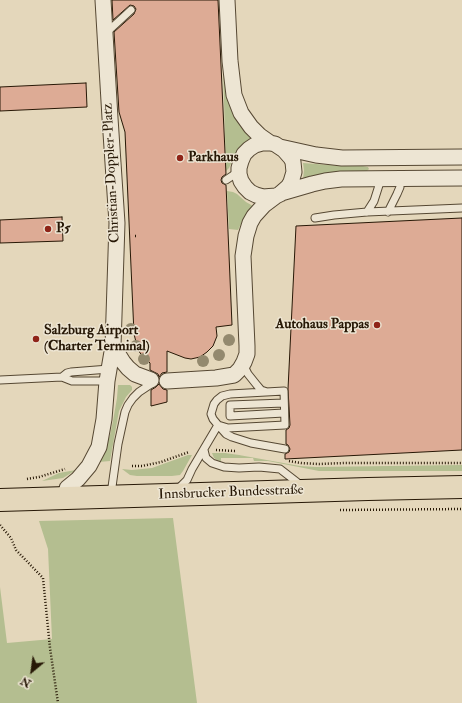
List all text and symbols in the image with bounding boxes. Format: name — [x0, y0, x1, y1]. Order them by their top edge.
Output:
street label: Christian-Doppler-Platz — [100, 103, 124, 243]
place label: Parkhaus — [188, 150, 239, 166]
marker: Parkhaus — [175, 153, 185, 163]
place label: P5 — [56, 221, 70, 237]
marker: P5 — [43, 224, 53, 234]
place label: Autohaus Pappas — [275, 317, 369, 333]
marker: Autohaus Pappas — [372, 320, 382, 330]
place label: Salzburg Airport (Charter Terminal) — [44, 323, 150, 356]
marker: Salzburg Airport (Charter Terminal) — [31, 334, 41, 344]
street label: Innsbrucker Bundesstraße — [158, 482, 304, 504]
north arrow — [12, 651, 52, 691]
text: N — [18, 674, 33, 690]

